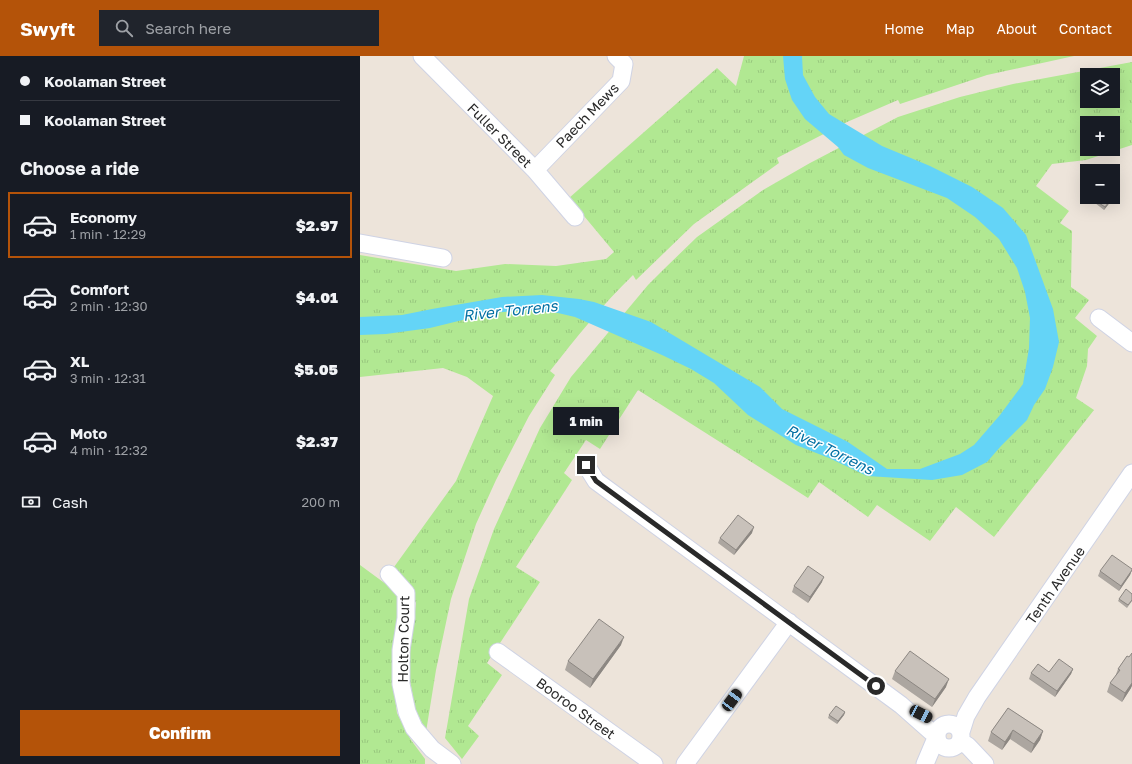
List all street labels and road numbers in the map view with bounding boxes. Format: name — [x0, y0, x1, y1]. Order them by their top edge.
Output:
street label: Paech Mews — [552, 79, 622, 151]
street label: Fuller Street — [464, 99, 536, 171]
street label: Tenth Avenue — [1022, 543, 1088, 627]
street label: Holton Court — [394, 595, 412, 683]
street label: Booroo Street — [533, 674, 619, 742]

